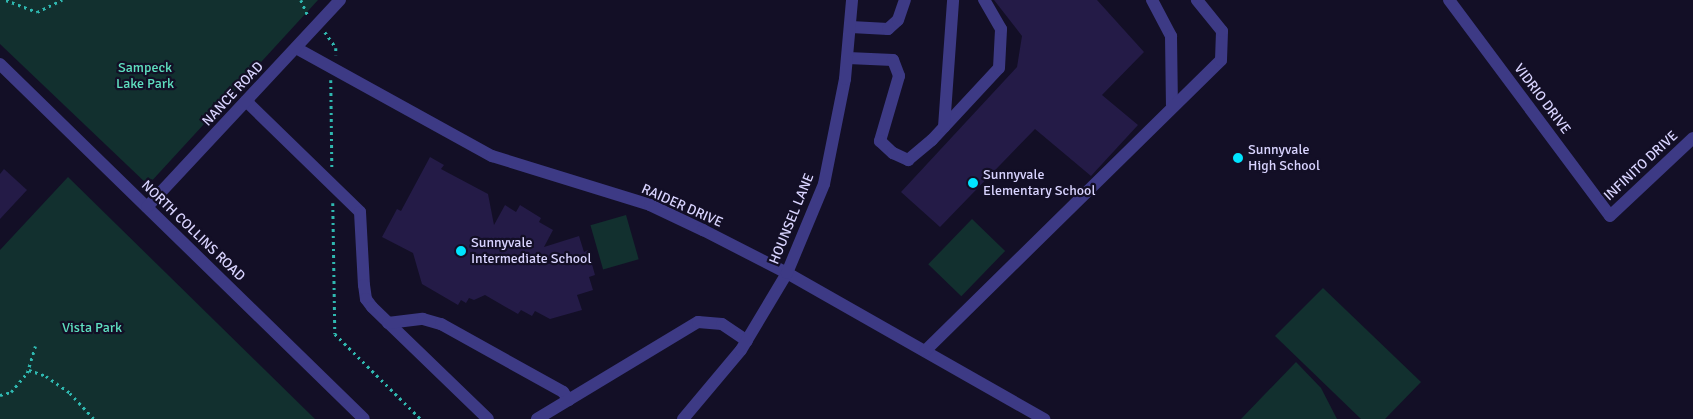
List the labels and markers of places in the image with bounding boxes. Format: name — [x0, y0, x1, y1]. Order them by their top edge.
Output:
place label: Sunnyvale High School — [1248, 142, 1320, 174]
marker: Sunnyvale High School — [1232, 152, 1244, 164]
place label: Sunnyvale Elementary School — [983, 167, 1096, 200]
marker: Sunnyvale Elementary School — [967, 177, 979, 189]
place label: Sunnyvale Intermediate School — [471, 235, 591, 268]
marker: Sunnyvale Intermediate School — [455, 245, 467, 257]

